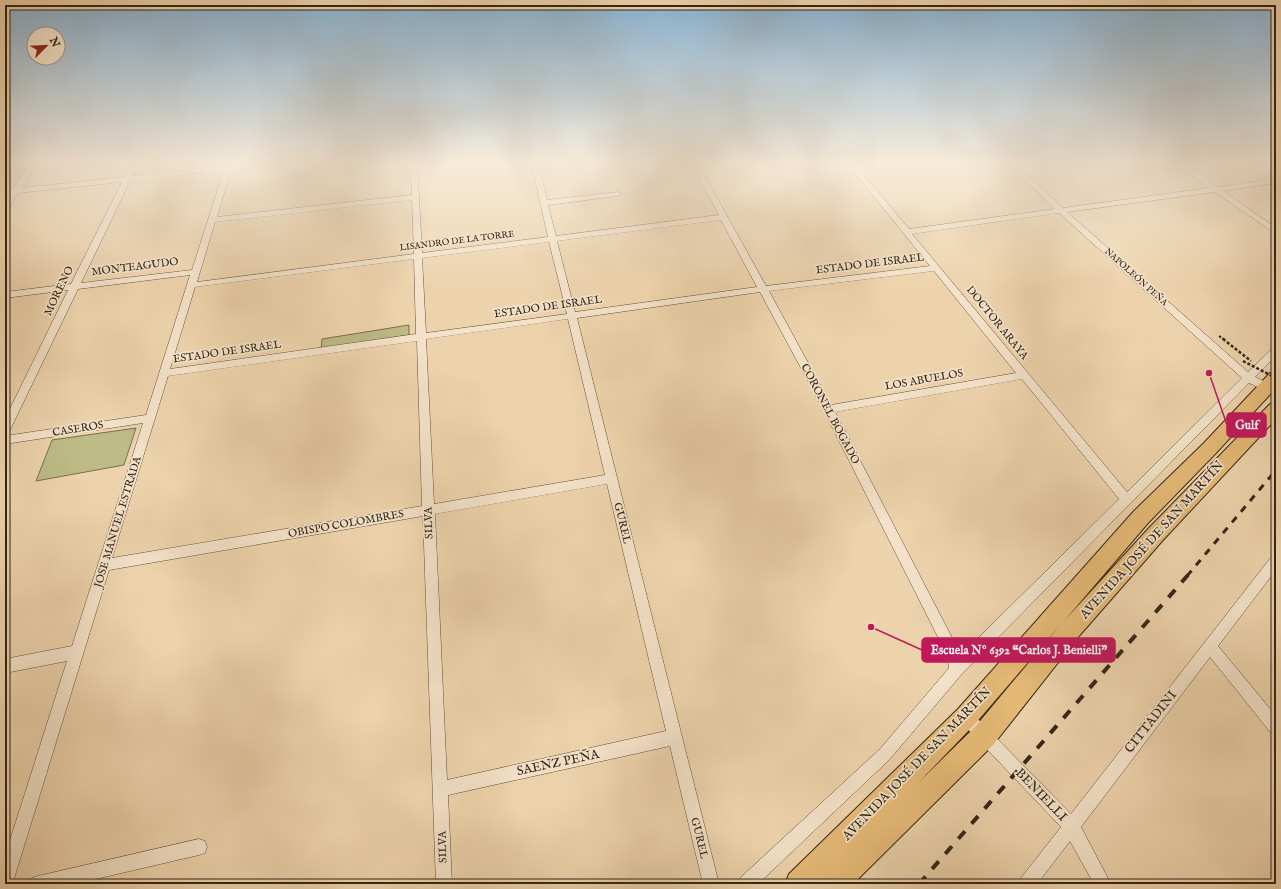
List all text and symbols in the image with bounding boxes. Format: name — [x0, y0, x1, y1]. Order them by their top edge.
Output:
north arrow — [26, 26, 66, 66]
text: N — [45, 34, 63, 50]
street label: LISANDRO DE LA TORRE — [399, 229, 515, 253]
street label: NAPOLEÓN PEÑA — [1102, 246, 1170, 309]
street label: ESTADO DE ISRAEL — [815, 250, 925, 278]
street label: MONTEAGUDO — [91, 255, 179, 279]
street label: MORENO — [41, 264, 77, 318]
street label: DOCTOR ARAYA — [963, 283, 1031, 363]
street label: ESTADO DE ISRAEL — [493, 292, 603, 322]
street label: ESTADO DE ISRAEL — [172, 337, 282, 367]
street label: CORONEL BOGADO — [798, 361, 862, 467]
street label: LOS ABUELOS — [884, 366, 964, 394]
callout: Gulf — [1227, 413, 1266, 437]
street label: CASEROS — [52, 418, 105, 440]
text: Gulf — [1235, 418, 1261, 433]
street label: JOSE MANUEL ESTRADA — [91, 454, 145, 591]
street label: AVENIDA JOSÉ DE SAN MARTÍN — [1076, 457, 1228, 623]
street label: GUREL — [610, 501, 634, 545]
street label: SILVA — [421, 506, 437, 539]
street label: OBISPO COLOMBRES — [287, 507, 405, 541]
callout: Escuela Nº 6392 “Carlos J. Benielli” — [922, 638, 1115, 662]
text: Escuela Nº 6392 “Carlos J. Benielli” — [931, 643, 1107, 659]
street label: AVENIDA JOSÉ DE SAN MARTÍN — [838, 684, 995, 845]
street label: CITTADINI — [1121, 687, 1181, 757]
street label: SAENZ PEÑA — [515, 746, 602, 780]
street label: BENIELLI — [1011, 765, 1071, 825]
street label: GUREL — [687, 816, 711, 860]
street label: SILVA — [435, 830, 451, 863]

